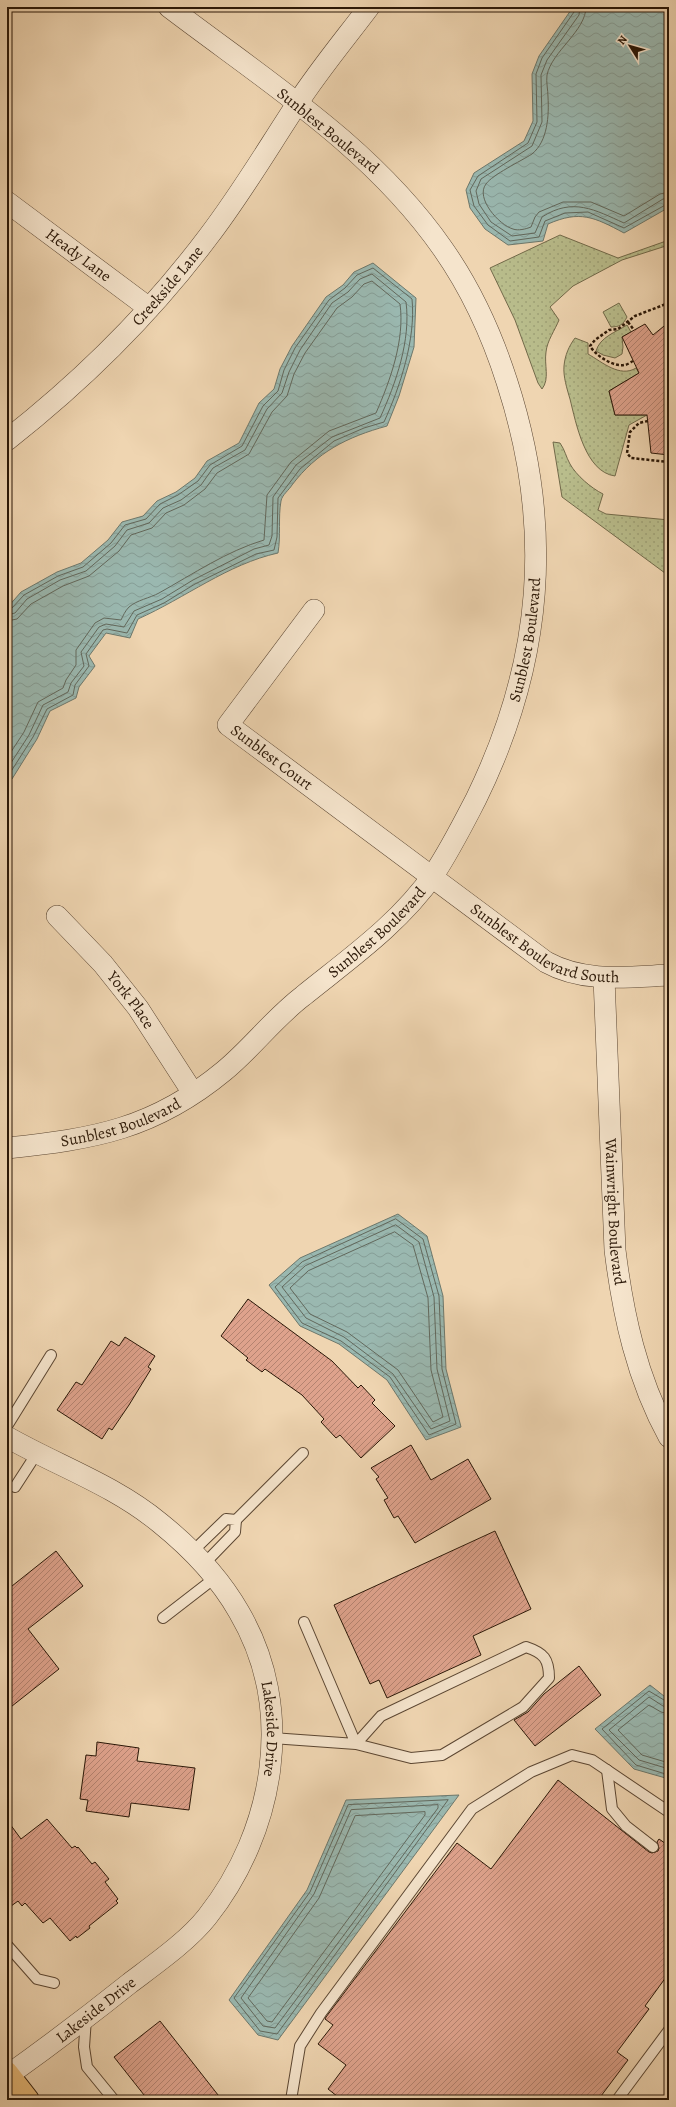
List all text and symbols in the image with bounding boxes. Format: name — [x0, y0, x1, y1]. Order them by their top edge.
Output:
north arrow — [610, 26, 650, 66]
text: N — [614, 33, 631, 48]
street label: Sunblest Boulevard — [272, 83, 384, 179]
street label: Heady Lane — [41, 223, 116, 287]
street label: Creekside Lane — [127, 241, 208, 331]
street label: Sunblest Boulevard — [504, 577, 546, 705]
street label: Sunblest Court — [226, 719, 317, 796]
street label: Sunblest Boulevard — [323, 882, 431, 983]
street label: Sunblest Boulevard South — [466, 898, 620, 988]
street label: York Place — [101, 966, 160, 1033]
street label: Sunblest Boulevard — [59, 1093, 185, 1152]
street label: Wainwright Boulevard — [599, 1137, 631, 1287]
street label: Lakeside Drive — [255, 1679, 283, 1778]
street label: Lakeside Drive — [51, 1972, 141, 2048]

